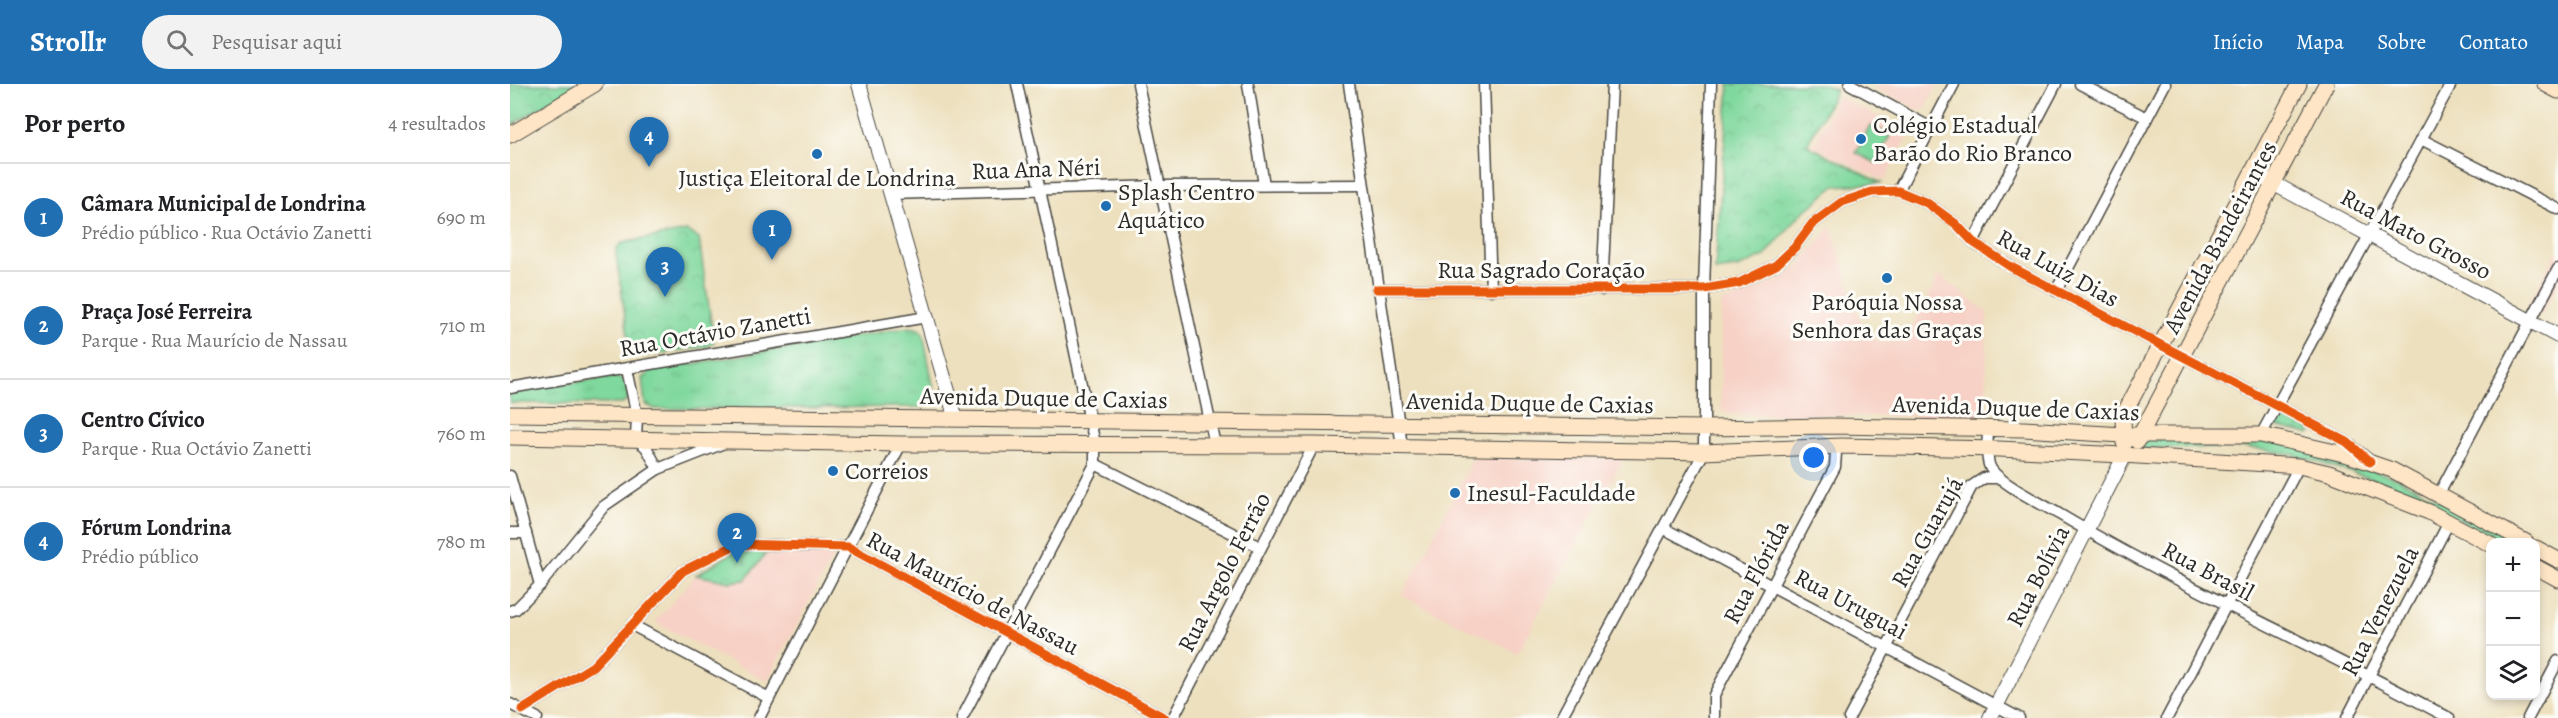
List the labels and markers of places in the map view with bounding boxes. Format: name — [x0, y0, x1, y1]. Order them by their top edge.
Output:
place label: Colégio Estadual Barão do Rio Branco — [1873, 109, 2072, 169]
pin: 4 — [630, 118, 668, 167]
marker: Colégio Estadual Barão do Rio Branco — [1854, 132, 1868, 146]
marker: Justiça Eleitoral de Londrina — [810, 147, 824, 161]
place label: Justiça Eleitoral de Londrina — [678, 162, 956, 194]
place label: Splash Centro Aquático — [1117, 176, 1255, 236]
marker: Splash Centro Aquático — [1099, 199, 1113, 213]
pin: 1 — [752, 210, 792, 260]
pin: 3 — [646, 248, 684, 297]
marker: Paróquia Nossa Senhora das Graças — [1880, 271, 1894, 285]
place label: Paróquia Nossa Senhora das Graças — [1792, 286, 1982, 346]
place label: Correios — [845, 455, 929, 487]
marker: Correios — [826, 464, 840, 478]
place label: Inesul-Faculdade — [1467, 477, 1635, 509]
marker: Inesul-Faculdade — [1448, 486, 1462, 500]
pin: 2 — [718, 514, 756, 563]

